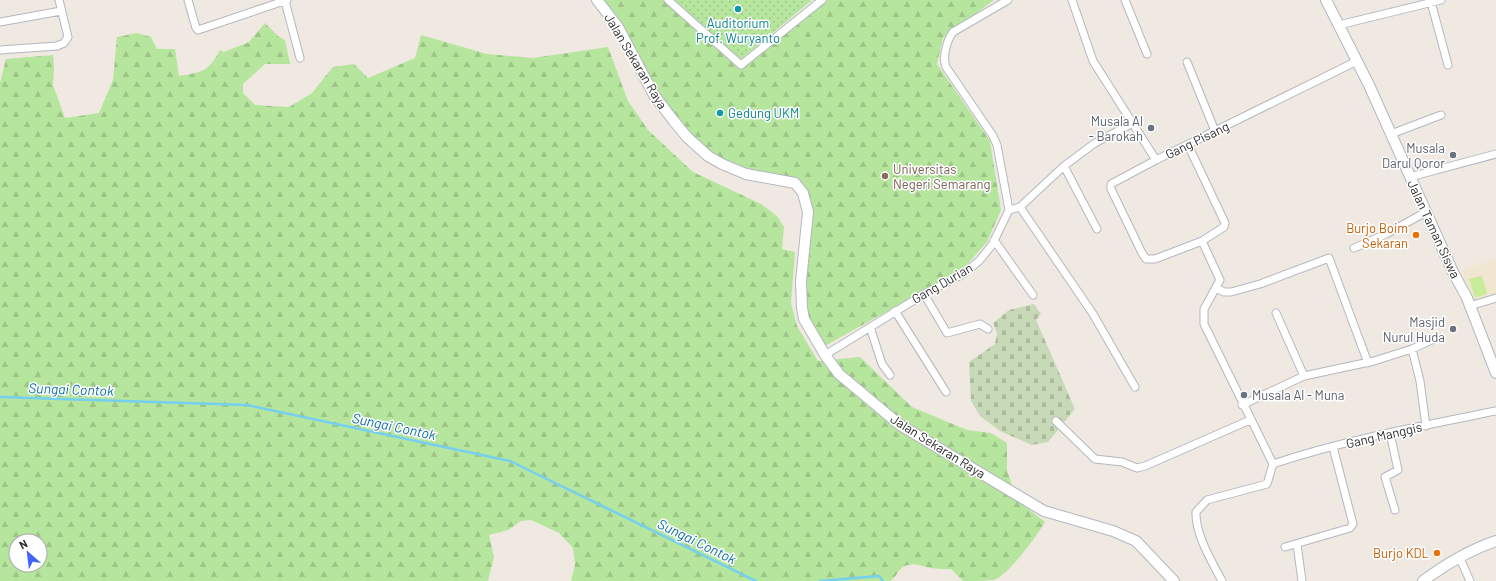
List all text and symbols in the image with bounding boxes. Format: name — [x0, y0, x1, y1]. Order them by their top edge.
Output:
marker: Auditorium Prof. Wuryanto — [733, 4, 743, 14]
street label: Jalan Sekaran Raya — [601, 10, 671, 112]
place label: Auditorium Prof. Wuryanto — [696, 15, 780, 46]
place label: Gedung UKM — [728, 105, 799, 121]
marker: Gedung UKM — [715, 108, 725, 118]
place label: Musala Al - Barokah — [1089, 113, 1143, 144]
street label: Gang Pisang — [1163, 118, 1232, 162]
marker: Musala Al - Barokah — [1146, 123, 1156, 133]
place label: Musala Darul Qoror — [1382, 140, 1445, 171]
marker: Musala Darul Qoror — [1448, 150, 1458, 160]
place label: Universitas Negeri Semarang — [893, 161, 991, 192]
marker: Universitas Negeri Semarang — [880, 171, 890, 181]
street label: Jalan Taman Siswa — [1404, 177, 1464, 281]
place label: Burjo Boim Sekaran — [1346, 220, 1408, 251]
marker: Burjo Boim Sekaran — [1411, 230, 1421, 240]
street label: Gang Durian — [909, 259, 975, 307]
place label: Masjid Nurul Huda — [1383, 314, 1445, 345]
marker: Masjid Nurul Huda — [1448, 324, 1458, 334]
water label: Sungai Contok — [28, 379, 114, 399]
place label: Musala Al - Muna — [1252, 387, 1345, 403]
marker: Musala Al - Muna — [1239, 390, 1249, 400]
water label: Sungai Contok — [351, 409, 438, 443]
street label: Jalan Sekaran Raya — [888, 410, 988, 482]
street label: Gang Manggis — [1344, 418, 1424, 452]
water label: Sungai Contok — [655, 515, 739, 567]
north arrow — [8, 533, 48, 573]
text: N — [17, 536, 29, 551]
place label: Burjo KDL — [1373, 545, 1429, 561]
marker: Burjo KDL — [1432, 548, 1442, 558]

